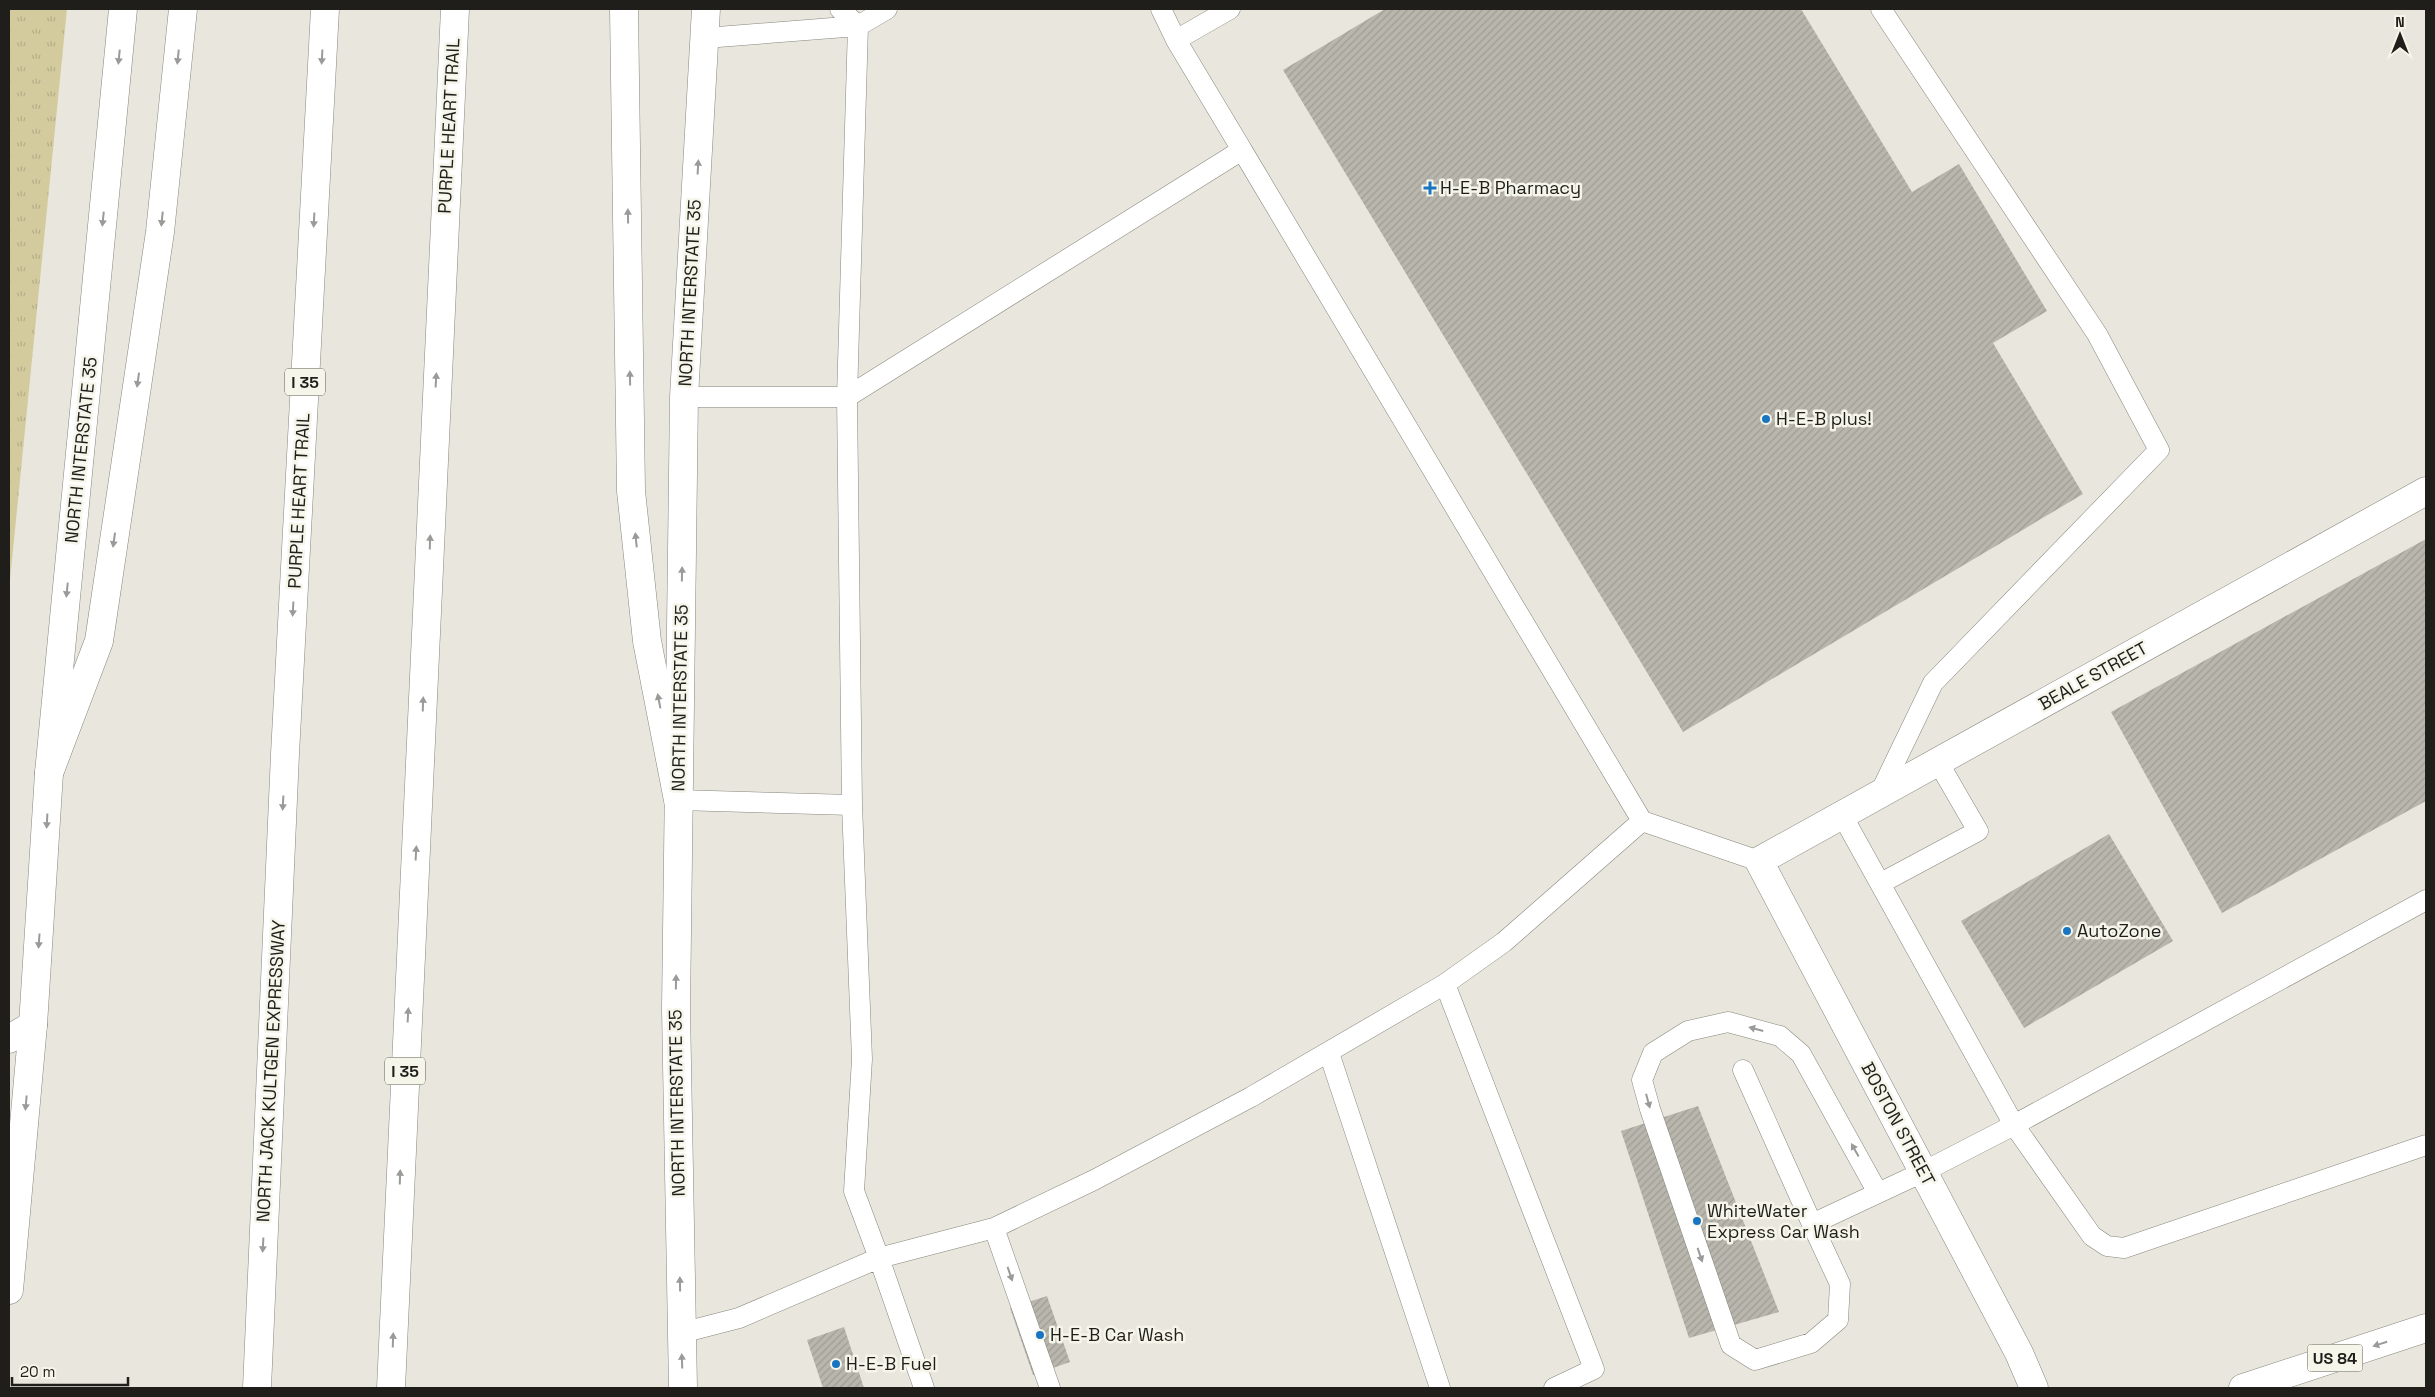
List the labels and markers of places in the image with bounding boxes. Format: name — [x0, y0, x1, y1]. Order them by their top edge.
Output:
place label: H-E-B Pharmacy — [1440, 176, 1581, 199]
marker: H-E-B Pharmacy — [1424, 182, 1436, 194]
place label: H-E-B plus! — [1776, 407, 1872, 430]
marker: H-E-B plus! — [1760, 413, 1772, 425]
place label: AutoZone — [2077, 919, 2161, 942]
marker: AutoZone — [2061, 925, 2073, 937]
place label: WhiteWater Express Car Wash — [1707, 1199, 1860, 1243]
marker: WhiteWater Express Car Wash — [1691, 1215, 1703, 1227]
place label: H-E-B Car Wash — [1050, 1323, 1184, 1346]
marker: H-E-B Car Wash — [1034, 1329, 1046, 1341]
place label: H-E-B Fuel — [846, 1352, 937, 1375]
marker: H-E-B Fuel — [830, 1358, 842, 1370]

